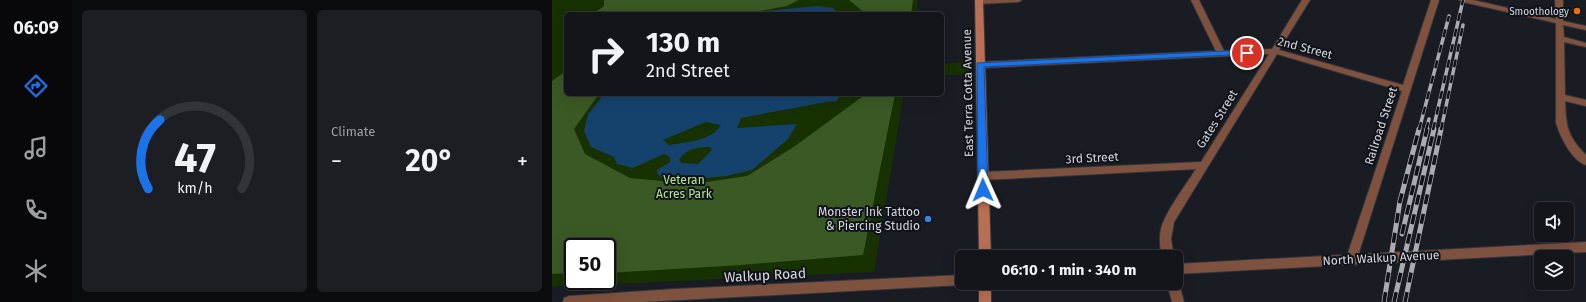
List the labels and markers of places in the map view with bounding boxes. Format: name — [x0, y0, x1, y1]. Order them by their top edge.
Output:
place label: Smoothology — [1509, 6, 1569, 18]
marker: Smoothology — [1572, 6, 1582, 16]
pin — [1230, 36, 1264, 70]
place label: Monster Ink Tattoo & Piercing Studio — [818, 205, 920, 233]
marker: Monster Ink Tattoo & Piercing Studio — [923, 214, 933, 224]

